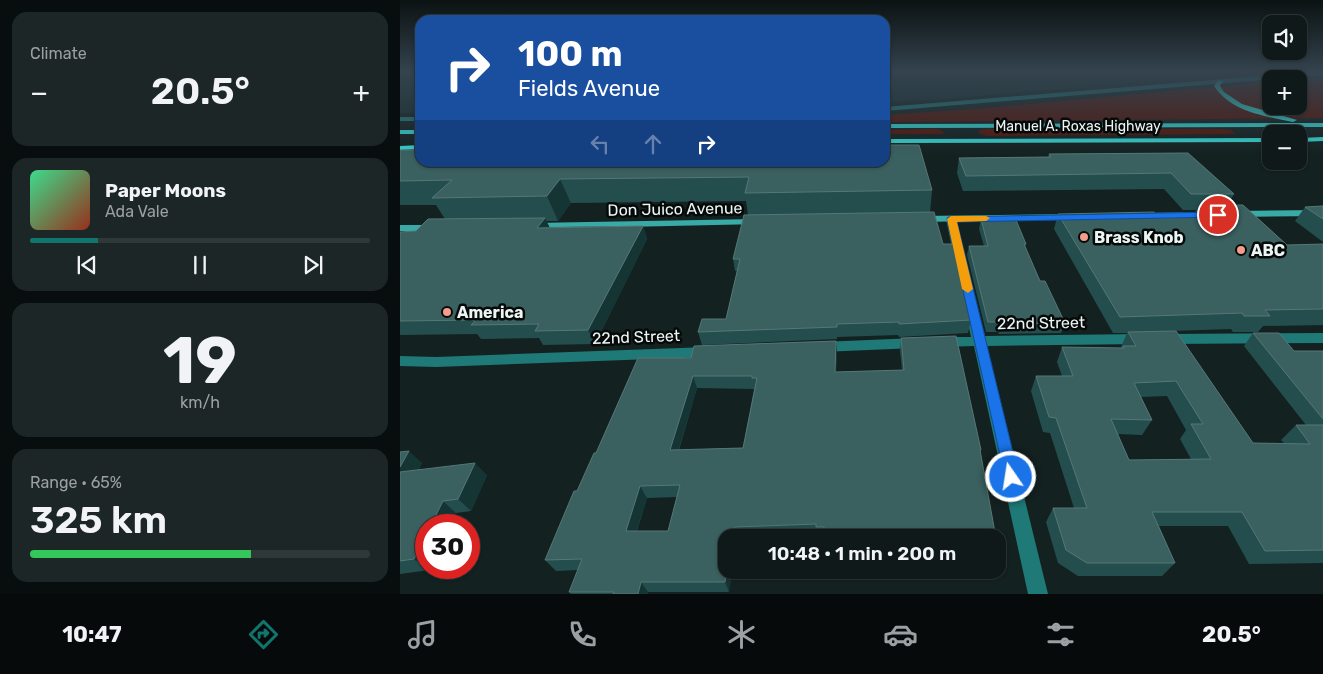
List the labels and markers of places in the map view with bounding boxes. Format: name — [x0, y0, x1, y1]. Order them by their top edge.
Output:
pin — [1197, 194, 1239, 236]
place label: Brass Knob — [1094, 228, 1184, 247]
marker: Brass Knob — [1078, 231, 1090, 243]
place label: ABC — [1251, 241, 1285, 260]
marker: ABC — [1235, 244, 1247, 256]
place label: America — [457, 303, 523, 322]
marker: America — [441, 306, 453, 318]

